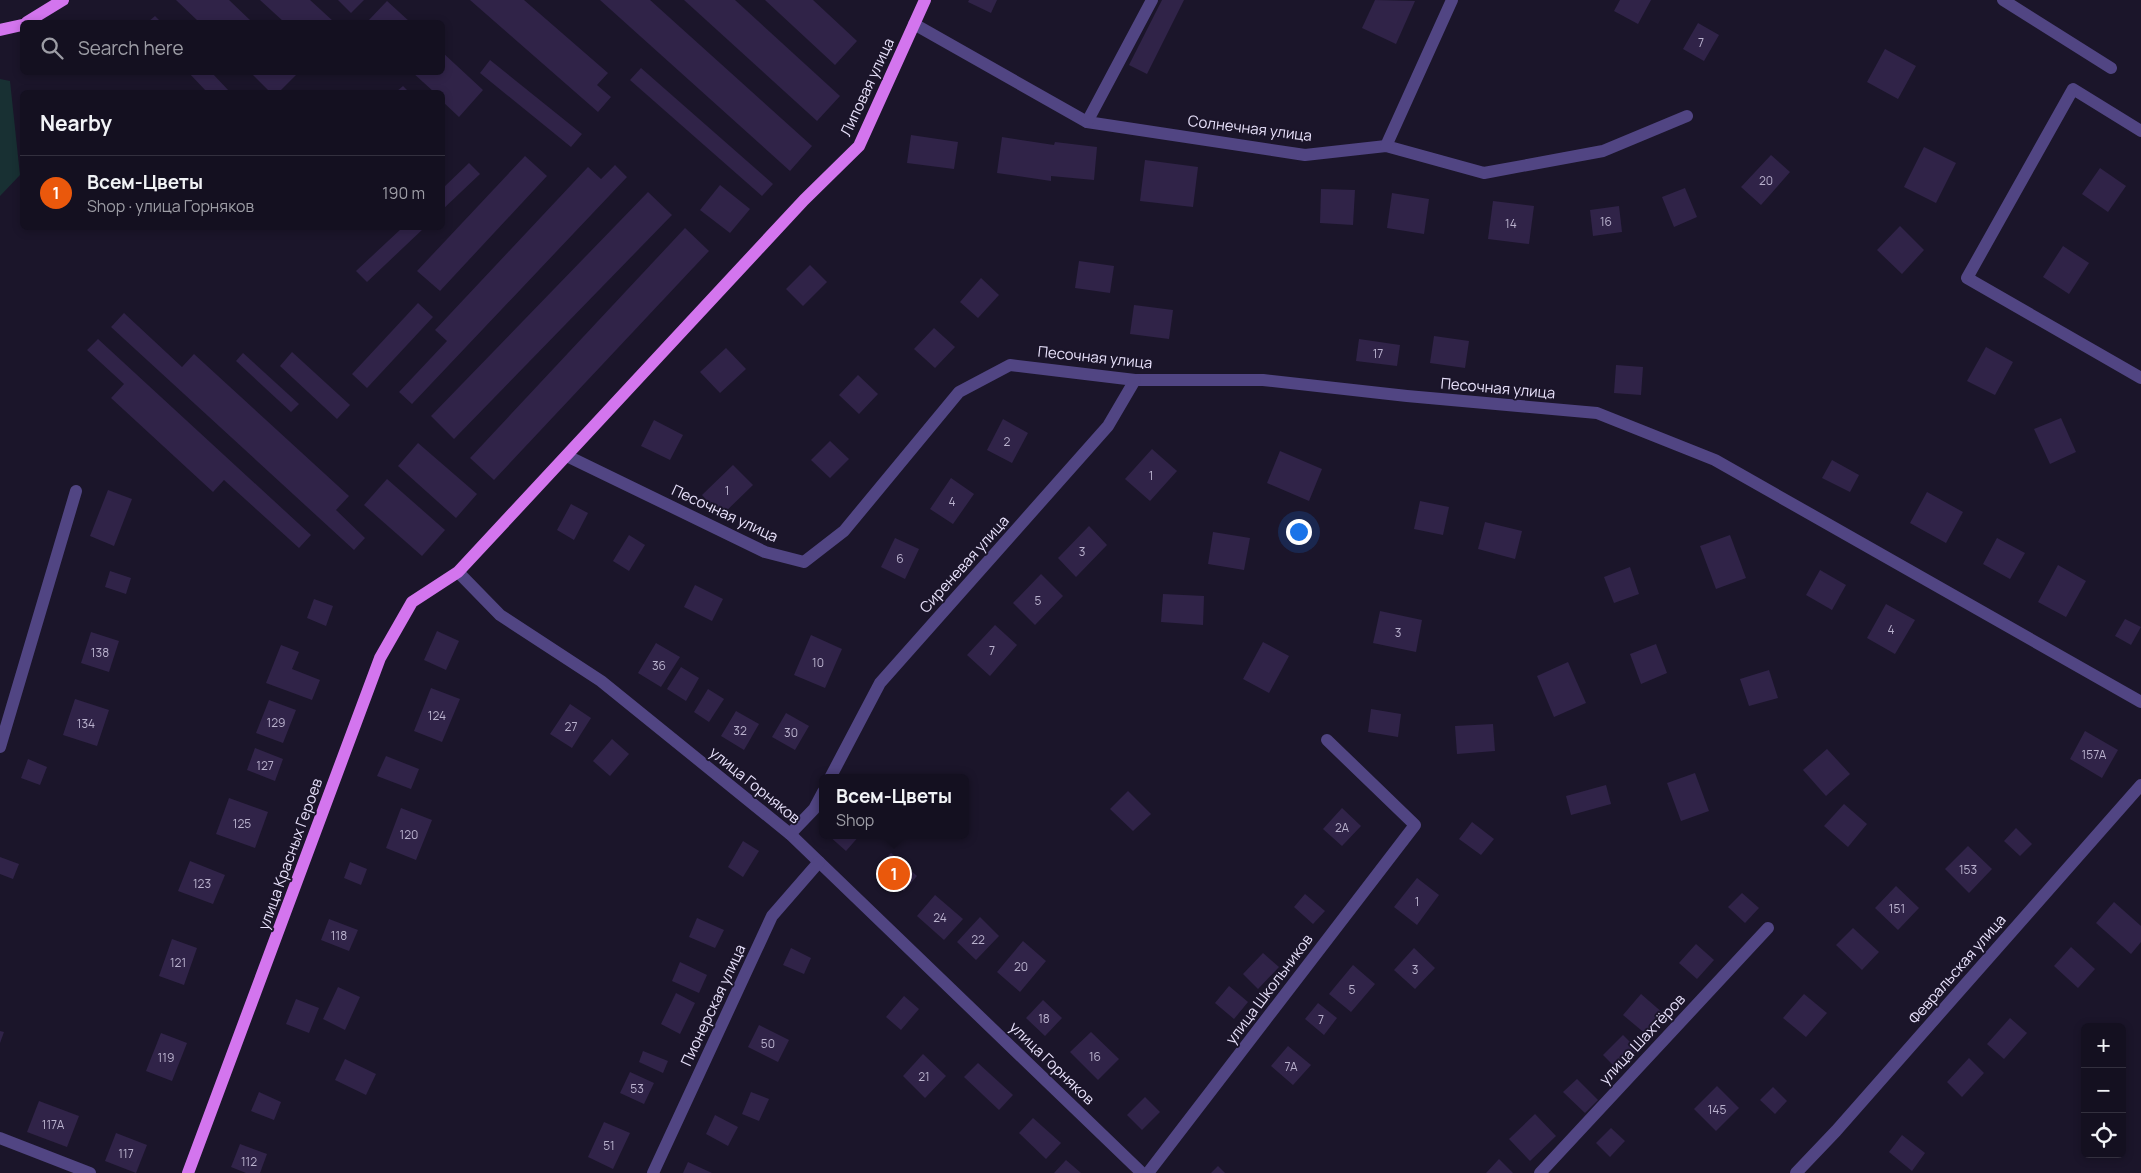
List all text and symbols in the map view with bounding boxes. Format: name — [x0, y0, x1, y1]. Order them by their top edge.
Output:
search box — [20, 20, 445, 75]
icon: search — [38, 34, 66, 62]
street label: Липовая улица — [835, 34, 899, 140]
house number: 7 — [1698, 34, 1704, 51]
text: Search here — [78, 35, 184, 61]
text: Nearby — [40, 109, 112, 137]
street label: Солнечная улица — [1187, 110, 1313, 146]
text: Всем-Цветы — [87, 169, 203, 195]
house number: 20 — [1759, 172, 1773, 189]
text: 1 — [52, 182, 60, 204]
text: 190 m — [382, 182, 425, 204]
text: Shop · улица Горняков — [87, 195, 254, 217]
house number: 16 — [1600, 213, 1612, 230]
house number: 14 — [1505, 215, 1517, 232]
street label: Песочная улица — [1037, 341, 1153, 373]
house number: 17 — [1373, 345, 1383, 362]
street label: Песочная улица — [1440, 373, 1556, 403]
house number: 2 — [1004, 433, 1011, 450]
house number: 1 — [1149, 467, 1153, 484]
street label: Песочная улица — [668, 479, 782, 547]
house number: 1 — [725, 482, 729, 499]
house number: 4 — [948, 493, 956, 510]
street label: Сиреневая улица — [915, 511, 1013, 617]
your location — [1286, 519, 1312, 545]
house number: 3 — [1079, 543, 1085, 560]
house number: 6 — [896, 550, 904, 567]
house number: 5 — [1035, 592, 1042, 609]
house number: 4 — [1887, 621, 1895, 638]
house number: 3 — [1395, 624, 1401, 641]
house number: 7 — [989, 642, 995, 659]
house number: 138 — [91, 644, 109, 661]
house number: 10 — [812, 654, 824, 671]
house number: 36 — [652, 657, 666, 674]
house number: 124 — [428, 707, 446, 724]
house number: 129 — [267, 714, 285, 731]
house number: 134 — [77, 715, 95, 732]
house number: 27 — [565, 718, 577, 735]
house number: 32 — [733, 722, 747, 739]
house number: 30 — [784, 724, 798, 741]
street label: улица Горняков — [705, 742, 805, 828]
house number: 157А — [2082, 746, 2107, 763]
house number: 127 — [256, 757, 274, 774]
popup — [819, 774, 969, 839]
street label: улица Красных Героев — [253, 775, 327, 933]
text: Всем-Цветы — [836, 783, 952, 809]
text: Shop — [836, 809, 874, 831]
house number: 125 — [233, 815, 251, 832]
house number: 2А — [1335, 819, 1349, 836]
house number: 120 — [400, 826, 418, 843]
pin: 1 — [878, 855, 910, 893]
house number: 153 — [1959, 861, 1977, 878]
house number: 123 — [193, 875, 211, 892]
house number: 1 — [1415, 893, 1419, 910]
house number: 151 — [1889, 900, 1905, 917]
house number: 24 — [933, 909, 947, 926]
street label: Февральская улица — [1903, 910, 2011, 1028]
house number: 118 — [331, 927, 347, 944]
street label: улица Школьников — [1221, 930, 1317, 1048]
house number: 22 — [971, 931, 985, 948]
street label: Пионерская улица — [676, 941, 750, 1069]
house number: 121 — [170, 954, 186, 971]
house number: 20 — [1014, 958, 1028, 975]
house number: 3 — [1412, 961, 1418, 978]
house number: 5 — [1349, 981, 1356, 998]
street label: улица Шахтёров — [1594, 989, 1690, 1089]
house number: 18 — [1038, 1010, 1050, 1027]
house number: 7 — [1318, 1011, 1324, 1028]
street label: улица Горняков — [1005, 1017, 1099, 1109]
map controls — [2081, 1023, 2126, 1158]
button: + — [2081, 1023, 2126, 1068]
house number: 50 — [761, 1035, 775, 1052]
house number: 16 — [1089, 1048, 1101, 1065]
house number: 119 — [158, 1049, 174, 1066]
house number: 7А — [1284, 1058, 1298, 1075]
house number: 21 — [918, 1068, 930, 1085]
button: − — [2081, 1068, 2126, 1113]
house number: 53 — [630, 1080, 644, 1097]
house number: 145 — [1708, 1101, 1726, 1118]
button: locate — [2081, 1113, 2126, 1158]
house number: 117А — [42, 1116, 65, 1133]
house number: 51 — [603, 1137, 615, 1154]
house number: 117 — [118, 1145, 134, 1162]
house number: 112 — [241, 1153, 257, 1170]

